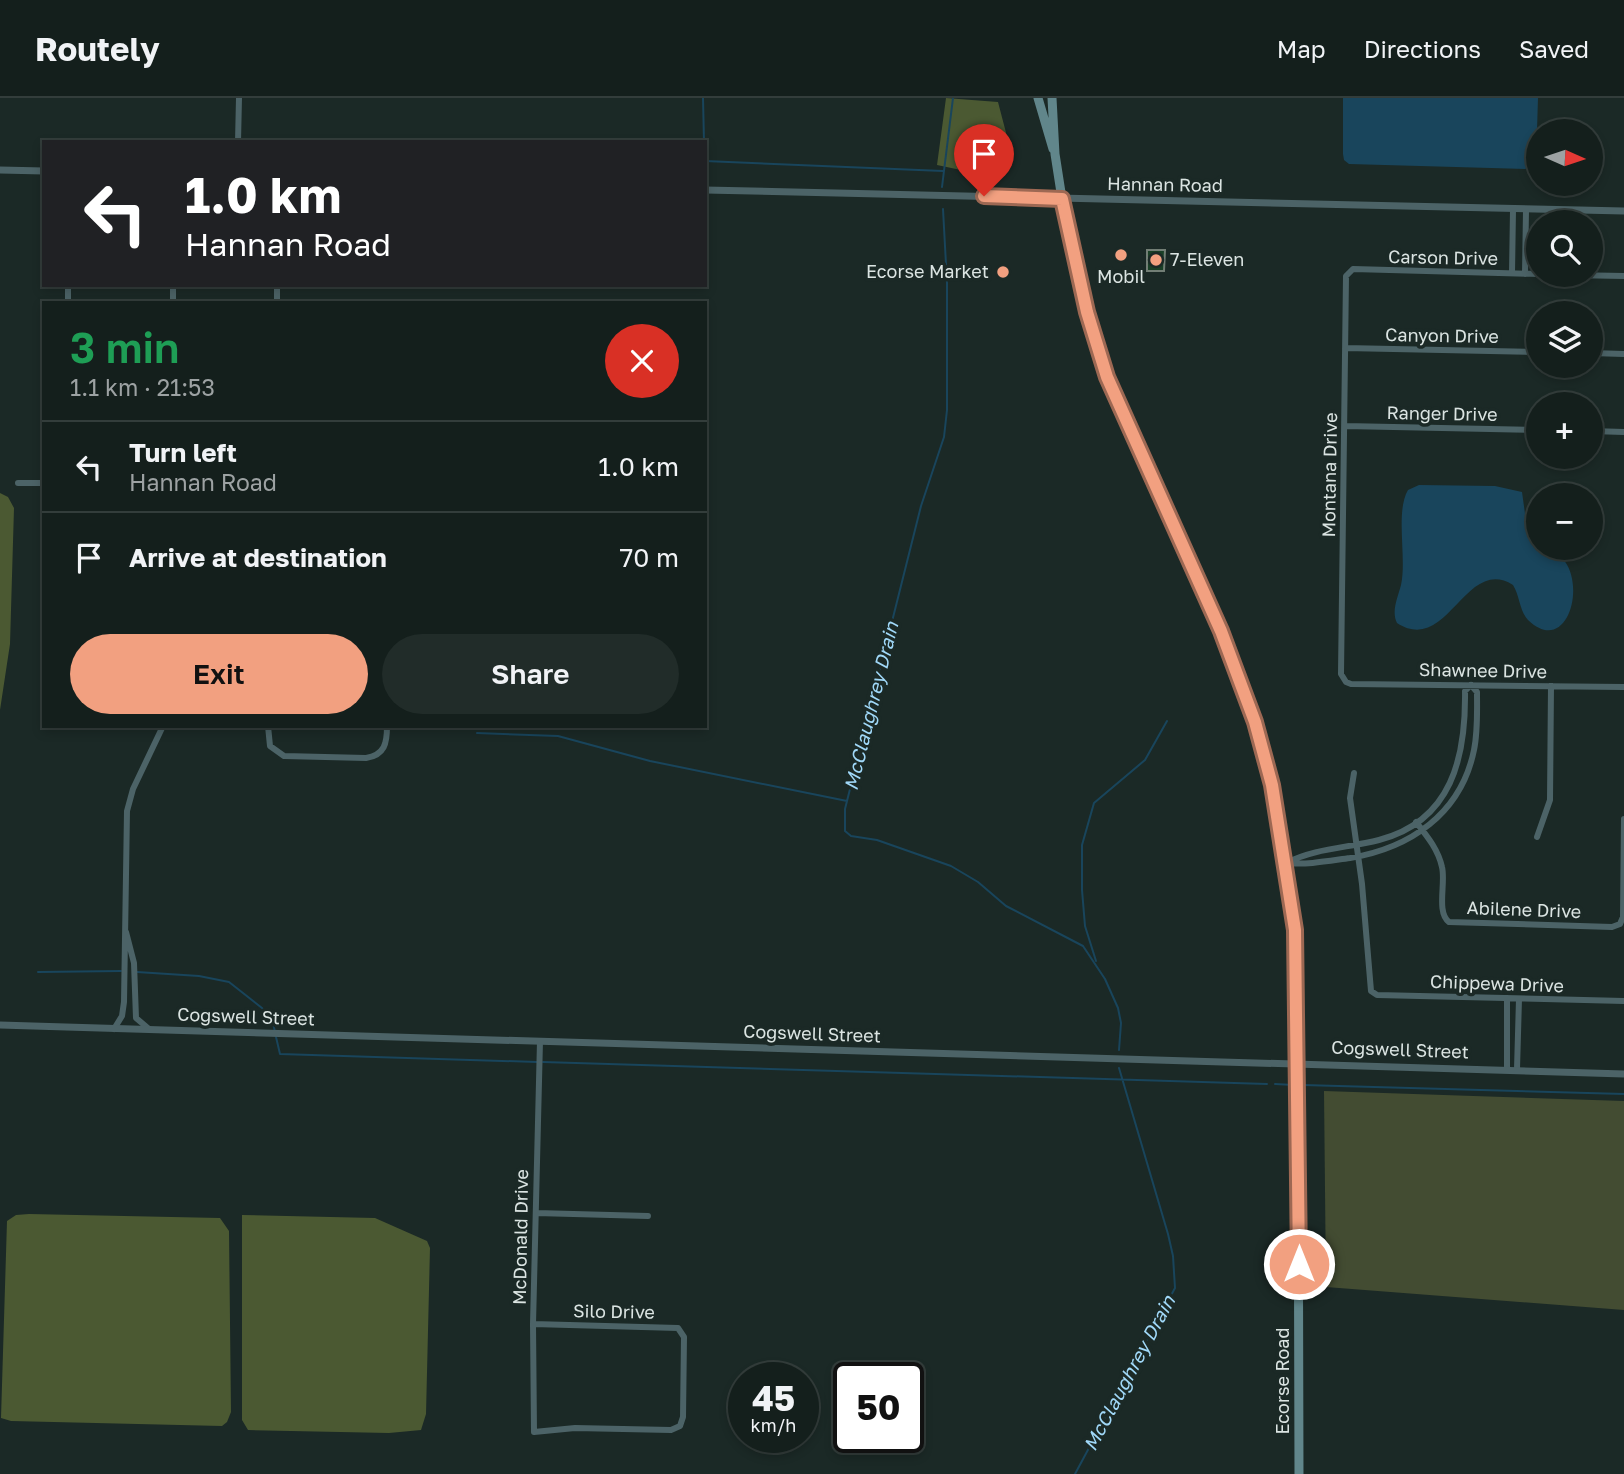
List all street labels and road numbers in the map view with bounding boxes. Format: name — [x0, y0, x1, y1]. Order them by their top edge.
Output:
street label: Hannan Road — [1107, 172, 1223, 196]
street label: Carson Drive — [1388, 245, 1498, 269]
street label: Canyon Drive — [1385, 323, 1499, 347]
street label: Ranger Drive — [1386, 401, 1498, 425]
street label: Montana Drive — [1317, 412, 1341, 538]
street label: Shawnee Drive — [1419, 658, 1547, 682]
street label: Abilene Drive — [1466, 896, 1582, 922]
street label: Chippewa Drive — [1430, 970, 1564, 996]
street label: Cogswell Street — [177, 1003, 315, 1029]
street label: Cogswell Street — [743, 1020, 881, 1046]
street label: Cogswell Street — [1331, 1036, 1469, 1062]
street label: McDonald Drive — [508, 1169, 532, 1305]
street label: Silo Drive — [573, 1299, 655, 1323]
street label: Ecorse Road — [1271, 1327, 1293, 1435]

